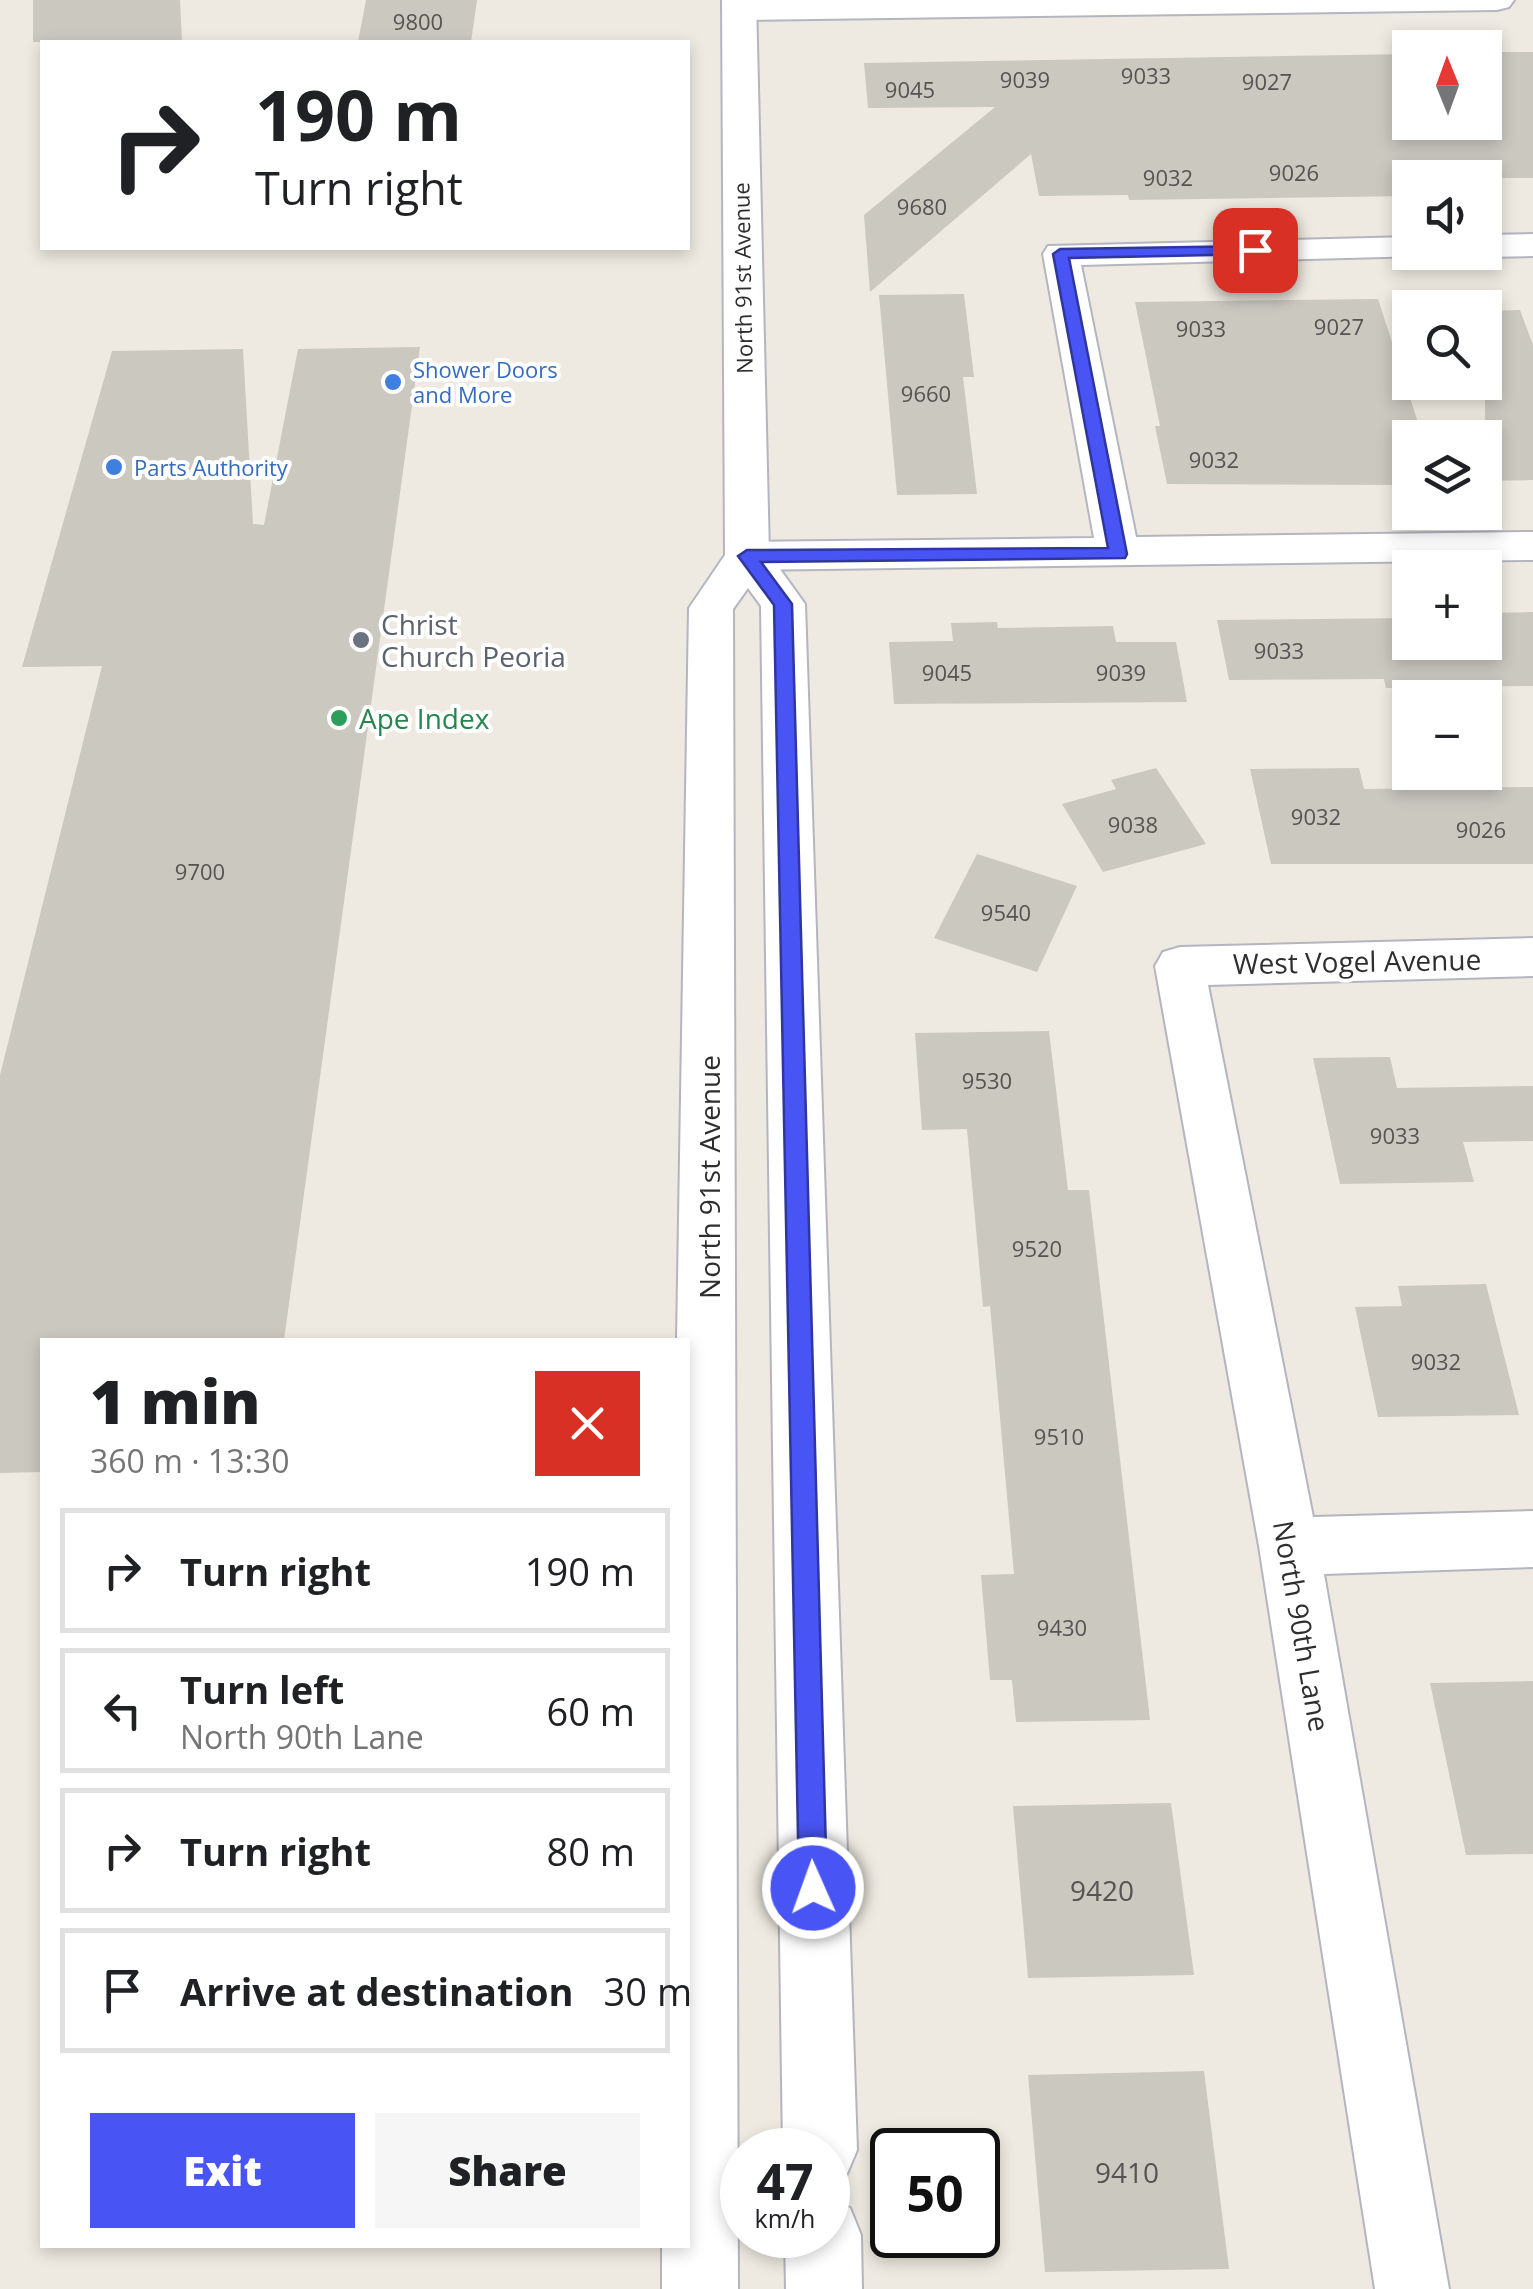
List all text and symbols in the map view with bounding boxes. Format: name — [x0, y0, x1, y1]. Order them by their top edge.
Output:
house number: 9800 — [393, 6, 443, 36]
north arrow — [1392, 30, 1502, 140]
map controls — [1392, 30, 1502, 790]
house number: 9033 — [1121, 60, 1171, 90]
house number: 9039 — [1000, 64, 1050, 94]
text: 190 m — [255, 66, 462, 162]
house number: 9027 — [1242, 66, 1292, 96]
house number: 9045 — [885, 74, 935, 104]
icon: right — [90, 80, 220, 210]
text: Turn right — [255, 157, 463, 218]
house number: 9026 — [1269, 157, 1319, 187]
button: sound — [1392, 160, 1502, 270]
house number: 9032 — [1143, 162, 1193, 192]
street label: North 91st Avenue — [725, 182, 759, 374]
house number: 9680 — [897, 191, 947, 221]
pin — [1213, 208, 1298, 293]
icon: arrive — [1228, 223, 1283, 278]
button: search — [1392, 290, 1502, 400]
house number: 9027 — [1314, 311, 1364, 341]
house number: 9033 — [1176, 313, 1226, 343]
place label: Shower Doors and More — [413, 354, 558, 409]
marker: Shower Doors and More — [382, 371, 404, 393]
house number: 9660 — [901, 378, 951, 408]
button: layers — [1392, 420, 1502, 530]
house number: 9032 — [1189, 444, 1239, 474]
place label: Parts Authority — [134, 452, 289, 482]
marker: Parts Authority — [103, 456, 125, 478]
button: + — [1392, 550, 1502, 660]
place label: Christ Church Peoria — [381, 605, 566, 675]
marker: Christ Church Peoria — [350, 629, 372, 651]
house number: 9033 — [1254, 635, 1304, 665]
house number: 9045 — [922, 657, 972, 687]
house number: 9039 — [1096, 657, 1146, 687]
button: − — [1392, 680, 1502, 790]
place label: Ape Index — [359, 699, 490, 737]
marker: Ape Index — [328, 707, 350, 729]
house number: 9032 — [1291, 801, 1341, 831]
house number: 9038 — [1108, 809, 1158, 839]
house number: 9026 — [1456, 814, 1506, 844]
house number: 9700 — [175, 856, 225, 886]
house number: 9540 — [981, 897, 1031, 927]
street label: West Vogel Avenue — [1232, 940, 1482, 982]
street label: North 91st Avenue — [690, 1055, 728, 1299]
house number: 9530 — [962, 1065, 1012, 1095]
house number: 9033 — [1370, 1120, 1420, 1150]
house number: 9520 — [1012, 1233, 1062, 1263]
house number: 9032 — [1411, 1346, 1461, 1376]
text: 1 min — [90, 1360, 260, 1442]
button: close — [535, 1371, 640, 1476]
house number: 9510 — [1034, 1421, 1084, 1451]
text: 360 m · 13:30 — [90, 1439, 289, 1482]
street label: North 90th Lane — [1265, 1518, 1339, 1734]
icon: right — [95, 1543, 150, 1598]
text: Turn right — [180, 1545, 371, 1597]
text: 190 m — [525, 1545, 635, 1597]
house number: 9430 — [1037, 1612, 1087, 1642]
text: Turn left — [180, 1663, 344, 1715]
icon: left — [95, 1683, 150, 1738]
text: 60 m — [546, 1685, 635, 1737]
text: North 90th Lane — [180, 1715, 424, 1758]
icon: right — [95, 1823, 150, 1878]
text: Turn right — [180, 1825, 371, 1877]
text: 80 m — [546, 1825, 635, 1877]
position arrow — [761, 1836, 865, 1940]
house number: 9420 — [1070, 1871, 1134, 1909]
icon: arrive — [95, 1963, 150, 2018]
text: Arrive at destination — [180, 1965, 574, 2017]
text: 30 m — [604, 1965, 692, 2017]
button: Exit — [90, 2113, 355, 2228]
button: Share — [375, 2113, 640, 2228]
speed limit sign: 50 — [870, 2128, 1000, 2258]
text: 47 — [756, 2147, 814, 2215]
house number: 9410 — [1095, 2153, 1159, 2191]
text: km/h — [755, 2201, 815, 2235]

